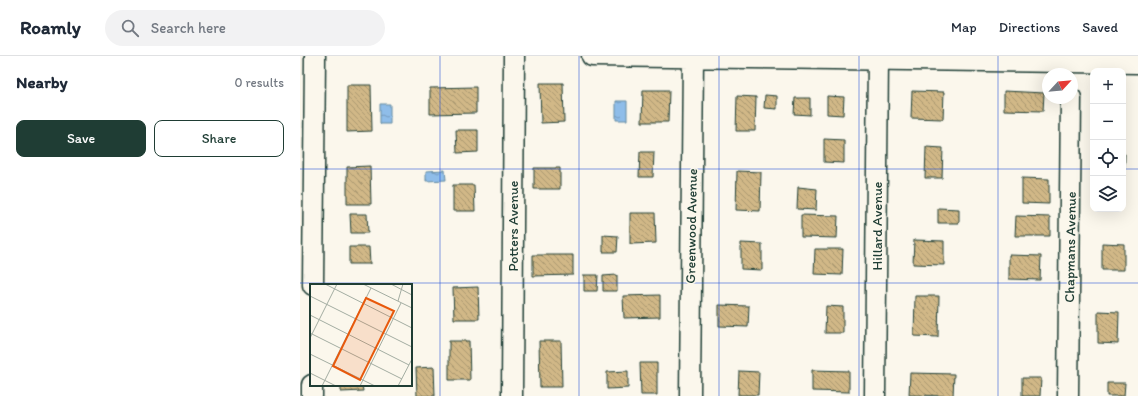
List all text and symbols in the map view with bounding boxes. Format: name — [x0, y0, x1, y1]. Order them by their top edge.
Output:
search box — [105, 10, 385, 46]
text: Roamly — [20, 16, 81, 39]
icon: search — [119, 17, 141, 39]
text: Search here — [151, 19, 226, 37]
text: Map — [951, 19, 977, 36]
text: Directions — [999, 19, 1060, 36]
text: Saved — [1082, 19, 1118, 36]
north arrow — [1042, 68, 1078, 104]
map controls — [1090, 68, 1126, 212]
button: + — [1090, 68, 1126, 104]
text: Nearby — [16, 72, 68, 92]
text: 0 results — [234, 75, 284, 90]
button: − — [1090, 104, 1126, 140]
button: Save — [16, 120, 146, 157]
button: Share — [154, 120, 284, 157]
button: locate — [1090, 140, 1126, 176]
street label: Greenwood Avenue — [682, 168, 701, 284]
button: layers — [1090, 176, 1126, 212]
street label: Potters Avenue — [505, 180, 522, 271]
street label: Hillard Avenue — [869, 181, 886, 271]
street label: Chapmans Avenue — [1061, 191, 1080, 303]
inset map — [310, 284, 412, 386]

